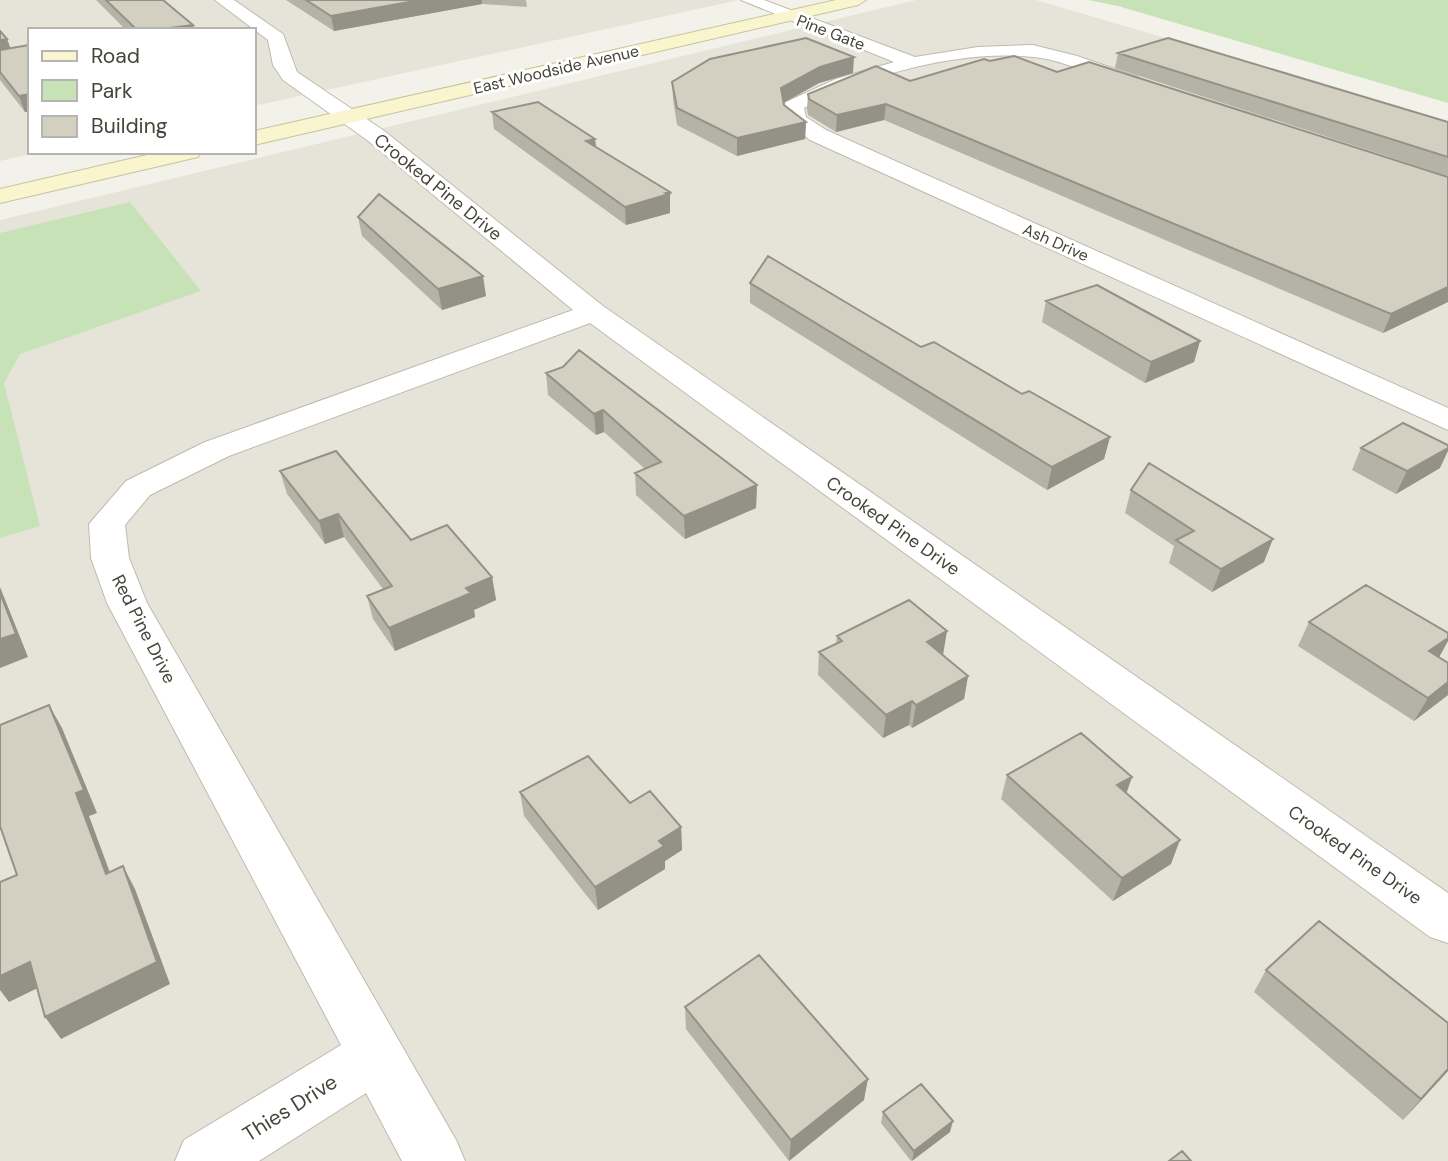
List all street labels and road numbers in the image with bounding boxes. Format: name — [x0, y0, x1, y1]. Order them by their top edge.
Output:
street label: Pine Gate — [794, 10, 868, 55]
street label: East Woodside Avenue — [471, 40, 641, 99]
street label: Crooked Pine Drive — [369, 128, 507, 246]
street label: Ash Drive — [1020, 219, 1092, 266]
street label: Crooked Pine Drive — [821, 471, 965, 581]
street label: Red Pine Drive — [106, 570, 182, 688]
street label: Crooked Pine Drive — [1283, 800, 1427, 910]
street label: Thies Drive — [237, 1068, 343, 1148]

